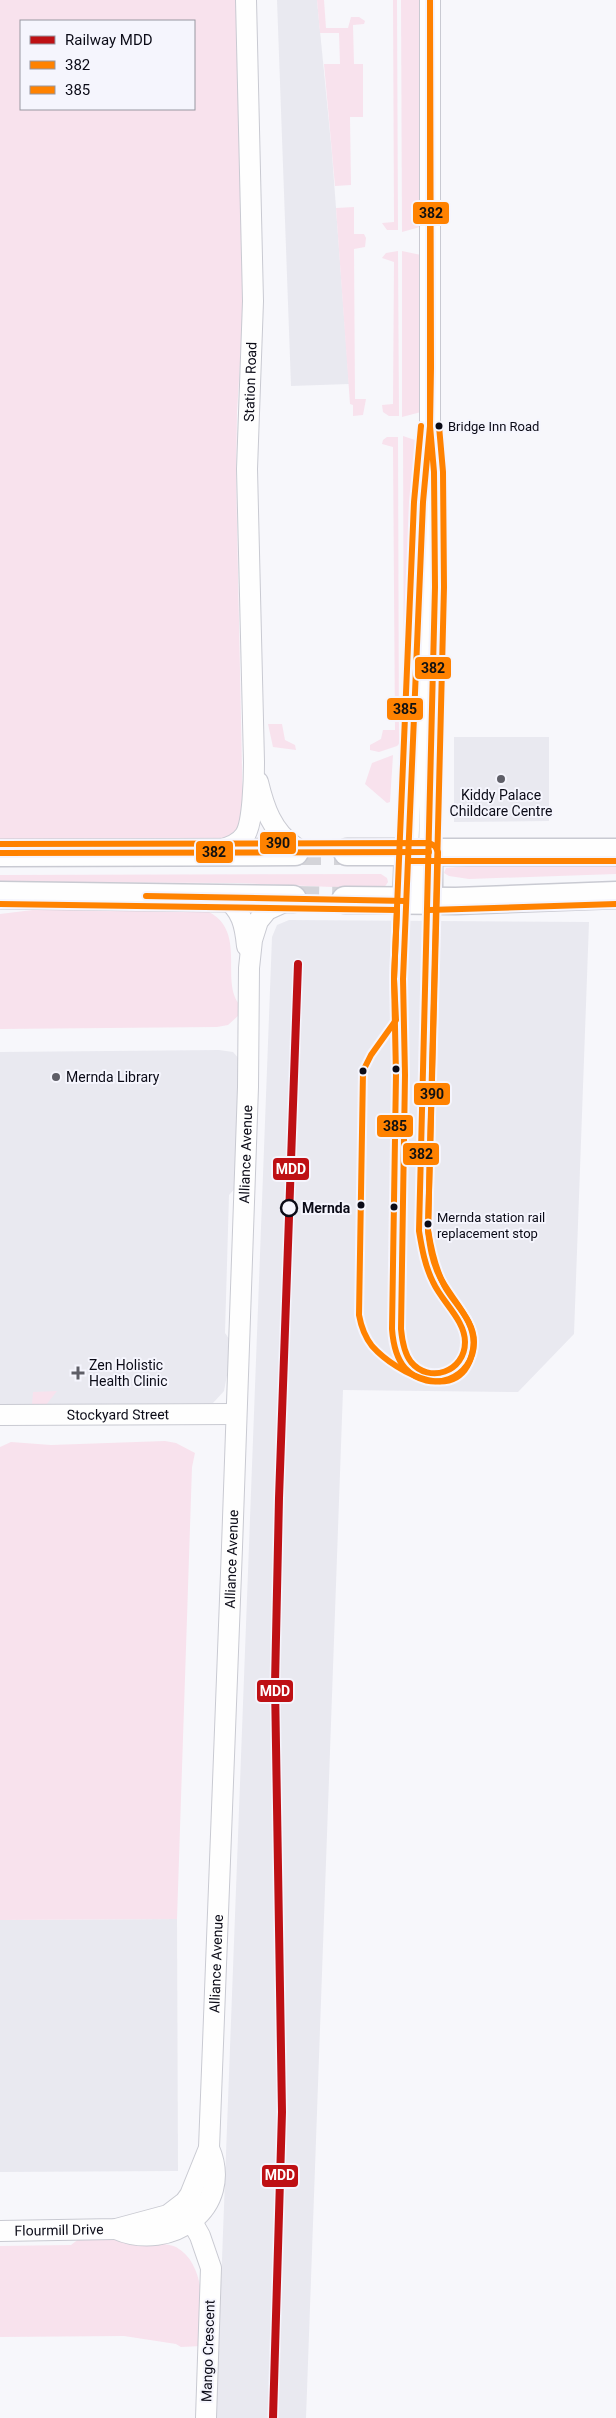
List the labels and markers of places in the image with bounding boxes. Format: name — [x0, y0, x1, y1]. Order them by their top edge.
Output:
place label: Bridge Inn Road — [448, 419, 539, 434]
marker: Bridge Inn Road — [434, 421, 444, 431]
marker: Kiddy Palace Childcare Centre — [495, 773, 507, 785]
place label: Kiddy Palace Childcare Centre — [450, 787, 552, 819]
unlabelled marker — [391, 1064, 401, 1074]
unlabelled marker — [358, 1066, 368, 1076]
place label: Mernda Library — [66, 1069, 160, 1085]
marker: Mernda Library — [50, 1071, 62, 1083]
marker: Mernda — [280, 1199, 298, 1217]
place label: Mernda — [302, 1200, 351, 1216]
unlabelled marker — [356, 1200, 366, 1210]
unlabelled marker — [389, 1202, 399, 1212]
place label: Mernda station rail replacement stop — [437, 1210, 545, 1241]
marker: Mernda station rail replacement stop — [423, 1219, 433, 1229]
place label: Zen Holistic Health Clinic — [89, 1357, 168, 1389]
marker: Zen Holistic Health Clinic — [71, 1366, 85, 1380]

